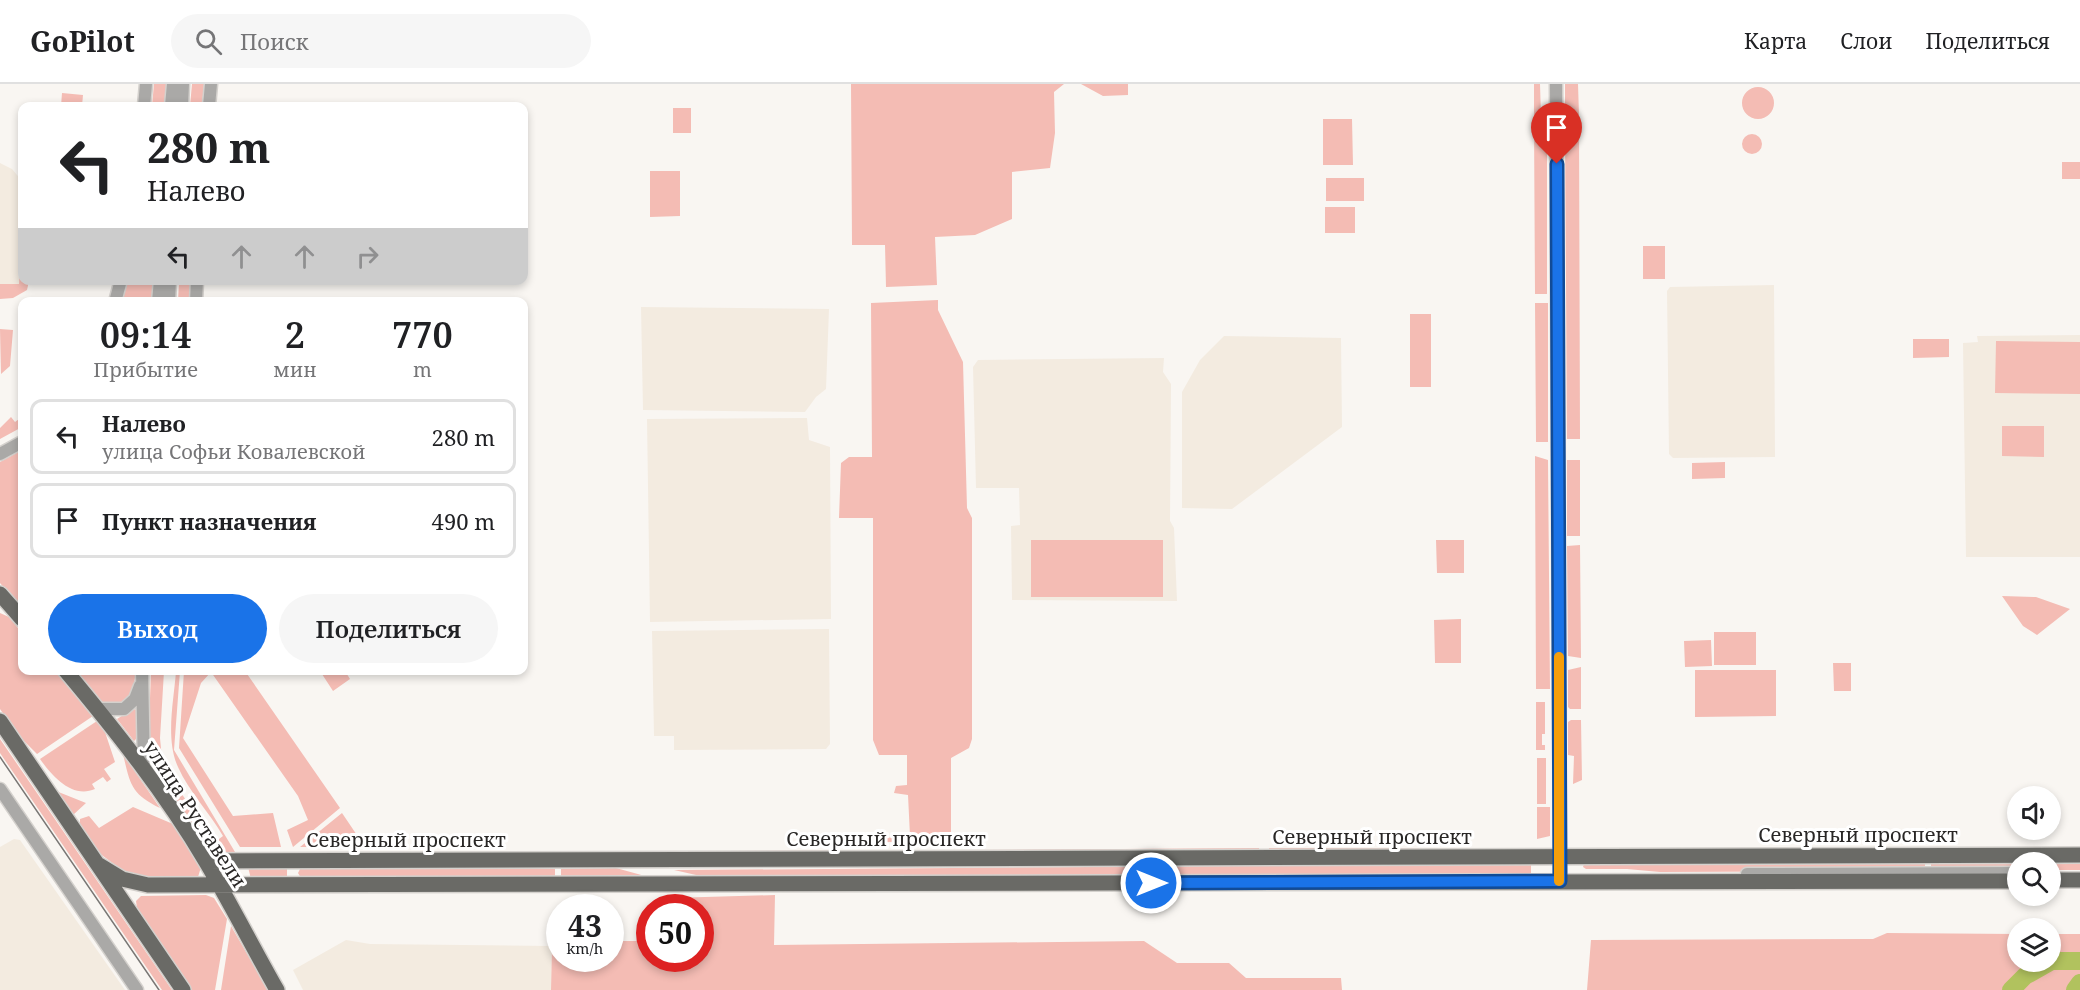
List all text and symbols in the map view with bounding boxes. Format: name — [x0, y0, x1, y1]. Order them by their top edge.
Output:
search box — [171, 14, 591, 68]
text: GoPilot — [30, 22, 135, 60]
icon: search — [192, 25, 225, 58]
text: Поиск — [240, 26, 309, 56]
text: Карта — [1744, 27, 1807, 55]
text: Слои — [1840, 27, 1892, 55]
text: Поделиться — [1925, 27, 2050, 55]
pin — [1531, 102, 1582, 164]
icon: arrive — [1540, 111, 1573, 144]
text: 280 m — [147, 118, 271, 175]
icon: left — [48, 126, 126, 204]
text: Налево — [147, 172, 245, 209]
icon: left — [162, 240, 195, 273]
icon: ahead — [225, 240, 258, 273]
icon: ahead — [288, 240, 321, 273]
icon: right — [351, 240, 384, 273]
text: 09:14 — [100, 310, 192, 359]
text: 2 — [285, 310, 305, 359]
text: 770 — [392, 310, 453, 359]
text: Прибытие — [93, 356, 198, 383]
text: мин — [273, 356, 317, 383]
text: m — [413, 356, 432, 383]
text: Налево — [102, 408, 186, 438]
icon: left — [51, 420, 84, 453]
text: 280 m — [432, 422, 495, 452]
text: улица Софьи Ковалевской — [102, 438, 366, 465]
icon: arrive — [51, 504, 84, 537]
text: Пункт назначения — [102, 506, 316, 536]
text: 490 m — [432, 506, 495, 536]
button: Выход — [48, 594, 267, 663]
button: Поделиться — [279, 594, 498, 663]
street label: улица Руставели — [138, 735, 253, 892]
map controls — [2007, 786, 2061, 972]
button: sound — [2007, 786, 2061, 840]
street label: Северный проспект — [1758, 821, 1958, 848]
street label: Северный проспект — [1272, 823, 1472, 850]
street label: Северный проспект — [786, 825, 986, 852]
street label: Северный проспект — [306, 826, 506, 853]
position arrow — [1119, 851, 1183, 915]
button: search — [2007, 852, 2061, 906]
speed limit sign: 50 — [636, 894, 714, 972]
text: 43 — [568, 905, 602, 946]
button: layers — [2007, 918, 2061, 972]
text: km/h — [567, 938, 603, 958]

